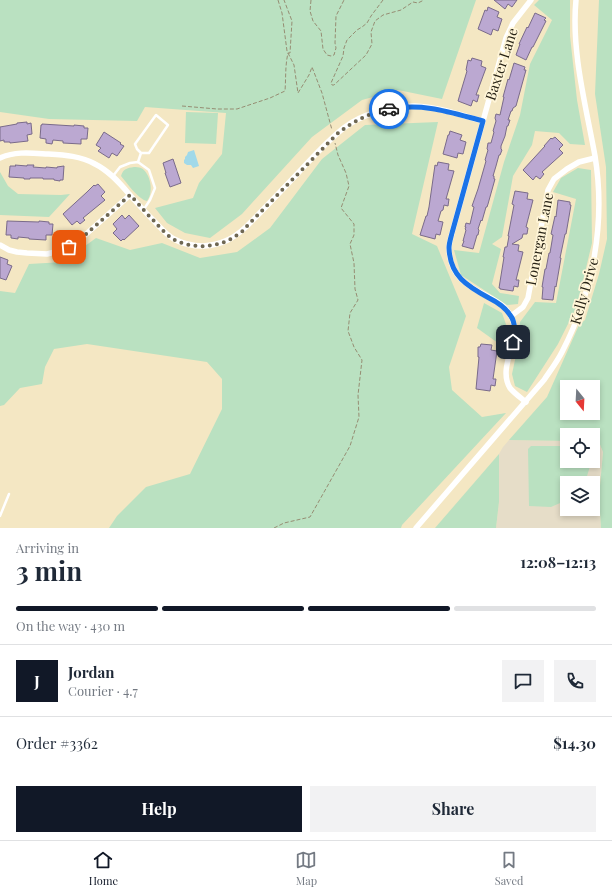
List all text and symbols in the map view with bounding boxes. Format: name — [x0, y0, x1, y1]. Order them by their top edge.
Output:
street label: Baxter Lane — [480, 25, 522, 103]
courier — [369, 89, 409, 129]
icon: car — [378, 98, 400, 120]
street label: Lonergan Lane — [521, 191, 557, 287]
pin — [52, 230, 86, 264]
icon: bag — [58, 236, 80, 258]
street label: Kelly Drive — [565, 255, 603, 327]
pin — [496, 325, 530, 359]
icon: home — [502, 331, 524, 353]
north arrow — [560, 380, 600, 420]
map controls — [560, 380, 600, 516]
button: locate — [560, 428, 600, 468]
button: layers — [560, 476, 600, 516]
text: Arriving in — [16, 539, 79, 556]
text: 12:08–12:13 — [520, 552, 596, 572]
text: 3 min — [16, 553, 82, 588]
text: On the way · 430 m — [16, 617, 125, 634]
button: chat — [502, 660, 544, 702]
button: phone — [554, 660, 596, 702]
text: Jordan — [68, 662, 114, 682]
text: J — [34, 671, 40, 691]
text: Courier · 4.7 — [68, 682, 138, 699]
text: Order #3362 — [16, 733, 98, 753]
text: $14.30 — [553, 733, 596, 753]
button: Help — [16, 786, 302, 832]
button: Share — [310, 786, 596, 832]
tab: Home — [89, 849, 118, 888]
tab: Map — [295, 849, 317, 888]
tab: Saved — [495, 849, 523, 888]

